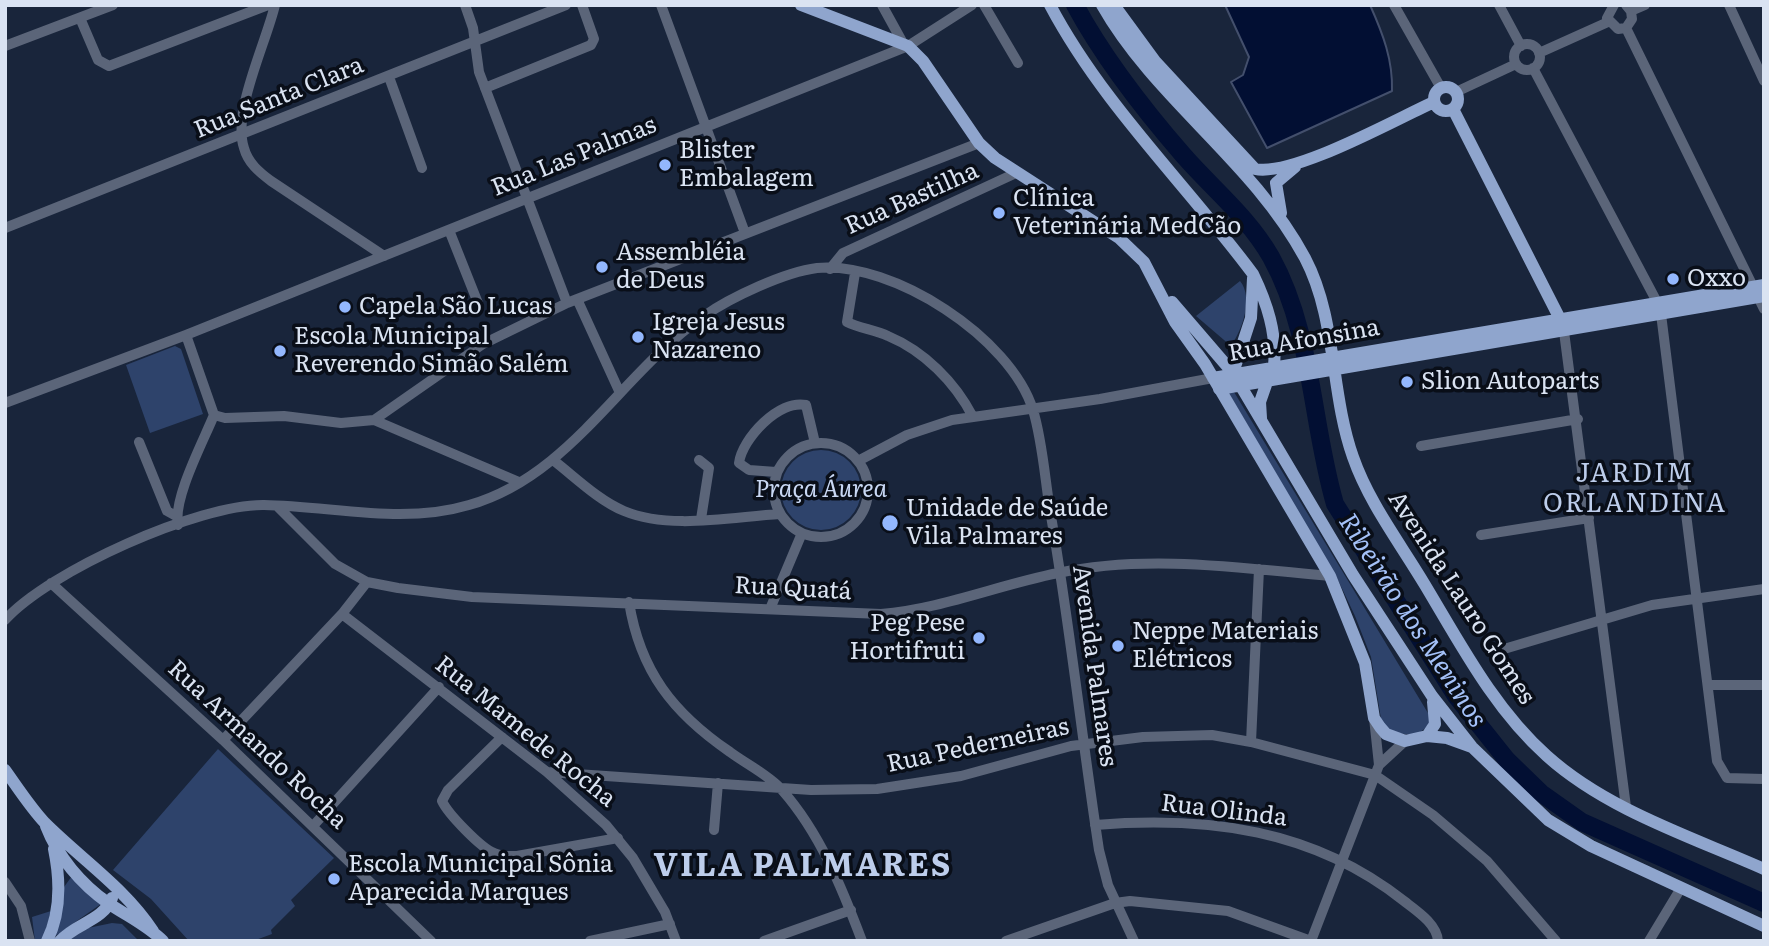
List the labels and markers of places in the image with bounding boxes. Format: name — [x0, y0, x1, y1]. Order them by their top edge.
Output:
place label: Blister Embalagem — [679, 137, 814, 193]
marker: Blister Embalagem — [657, 157, 673, 173]
place label: Clínica Veterinária MedCão — [1013, 185, 1241, 241]
marker: Clínica Veterinária MedCão — [991, 205, 1007, 221]
place label: Assembléia de Deus — [616, 239, 746, 295]
marker: Assembléia de Deus — [594, 259, 610, 275]
place label: Oxxo — [1687, 265, 1746, 293]
marker: Oxxo — [1665, 271, 1681, 287]
place label: Capela São Lucas — [359, 293, 552, 321]
marker: Capela São Lucas — [337, 299, 353, 315]
place label: Igreja Jesus Nazareno — [652, 309, 785, 365]
place label: Escola Municipal Reverendo Simão Salém — [294, 323, 569, 379]
marker: Igreja Jesus Nazareno — [630, 329, 646, 345]
marker: Escola Municipal Reverendo Simão Salém — [272, 343, 288, 359]
place label: Slion Autoparts — [1421, 368, 1599, 396]
marker: Slion Autoparts — [1399, 374, 1415, 390]
place label: Unidade de Saúde Vila Palmares — [906, 495, 1108, 551]
marker: Unidade de Saúde Vila Palmares — [880, 513, 900, 533]
place label: Peg Pese Hortifruti — [849, 610, 965, 666]
place label: Neppe Materiais Elétricos — [1132, 618, 1318, 674]
marker: Peg Pese Hortifruti — [971, 630, 987, 646]
marker: Neppe Materiais Elétricos — [1110, 638, 1126, 654]
place label: Escola Municipal Sônia Aparecida Marques — [348, 851, 613, 907]
marker: Escola Municipal Sônia Aparecida Marques — [326, 871, 342, 887]

